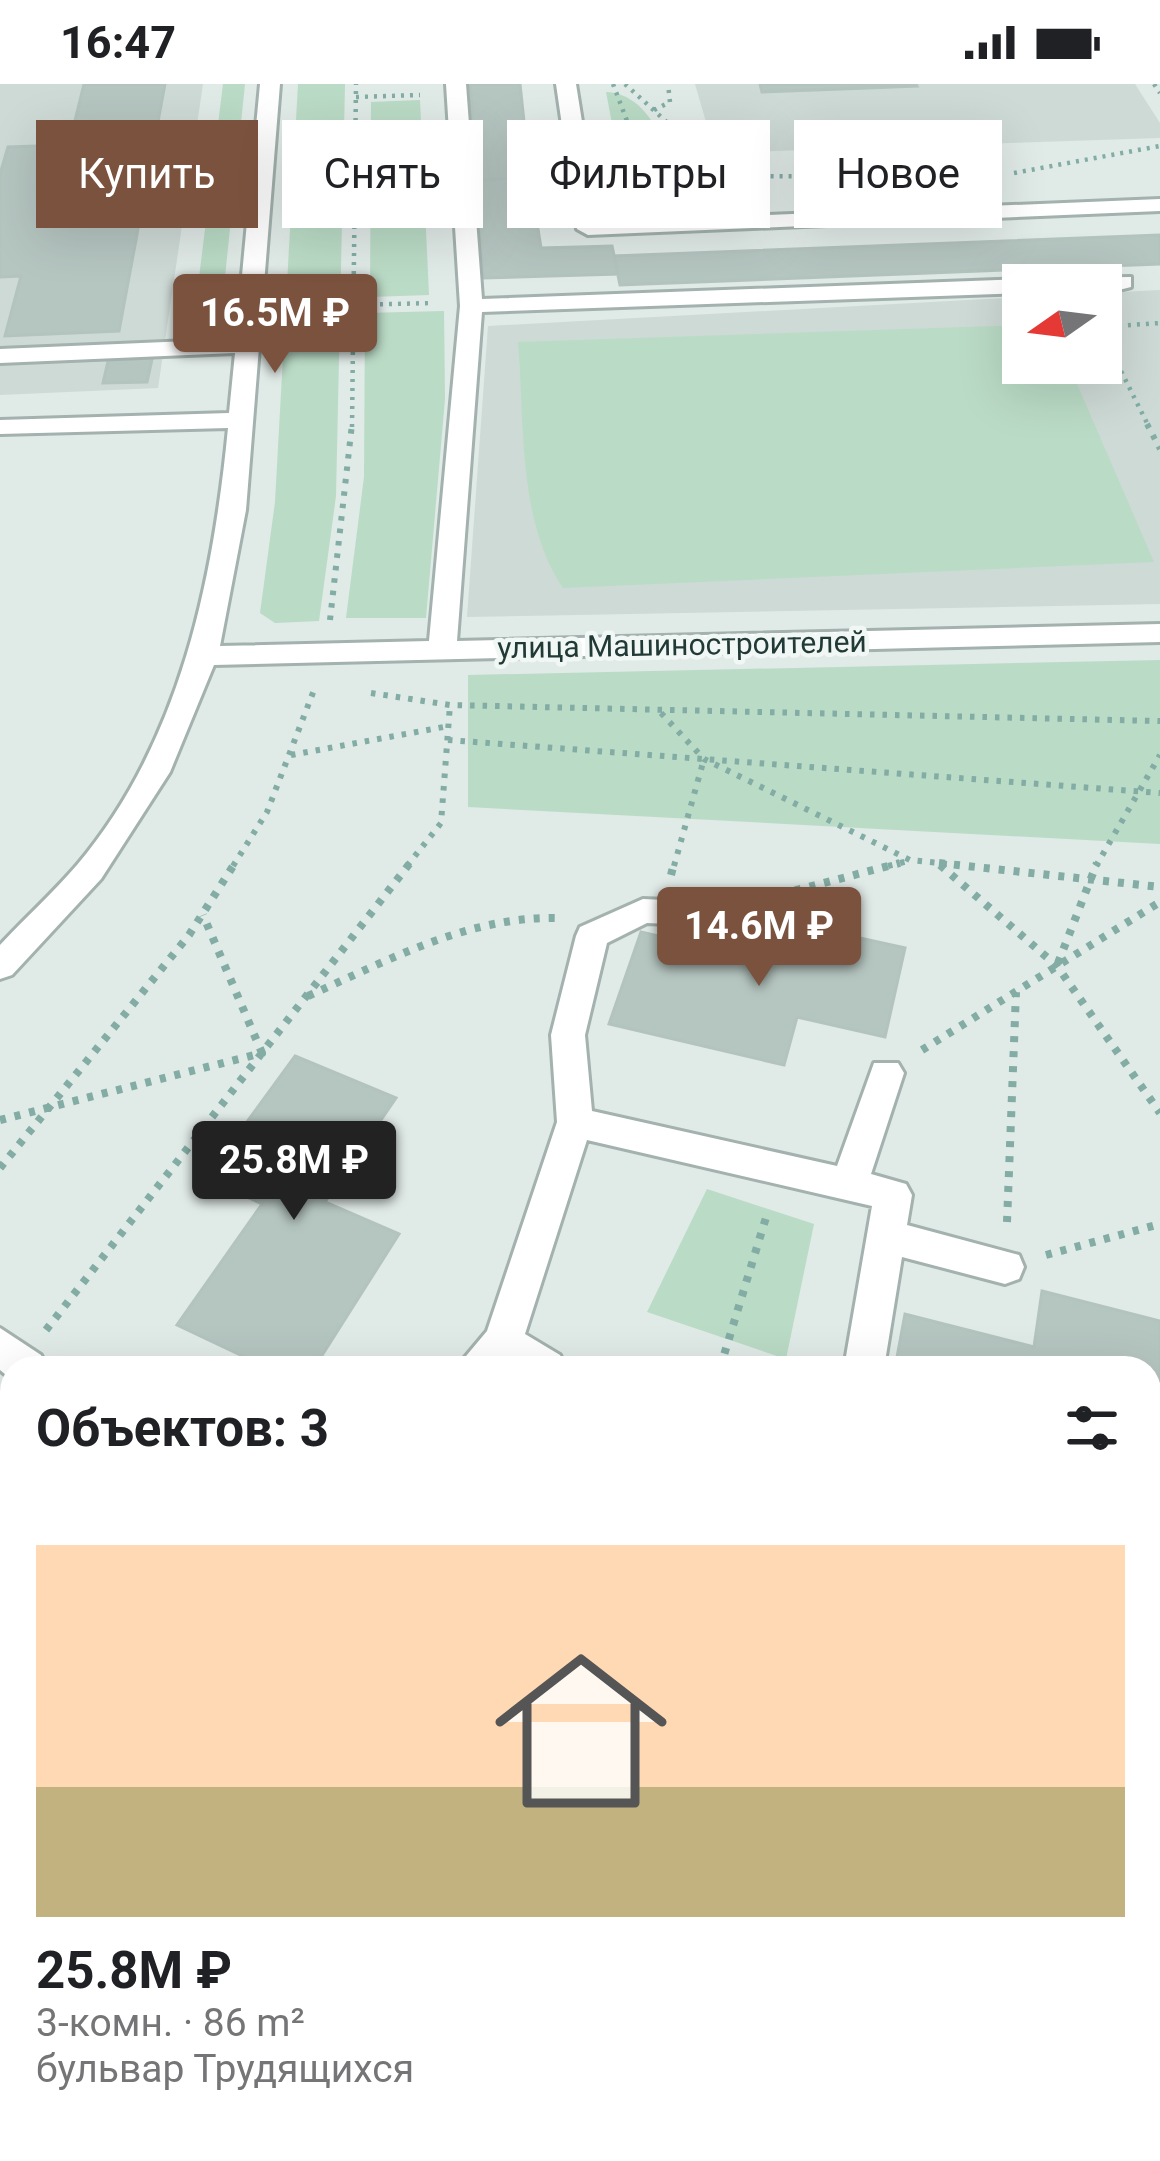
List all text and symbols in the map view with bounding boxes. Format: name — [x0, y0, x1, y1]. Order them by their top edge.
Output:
text: 16:47 — [60, 16, 176, 69]
chip: Купить — [36, 120, 258, 228]
chip: Снять — [282, 120, 483, 228]
chip: Фильтры — [507, 120, 770, 228]
chip: Новое — [794, 120, 1002, 228]
north arrow — [1002, 264, 1122, 384]
map controls — [1002, 264, 1122, 384]
pin: 16.5M ₽ — [164, 274, 386, 376]
text: 16.5M ₽ — [200, 290, 350, 336]
street label: улица Машиностроителей — [497, 624, 867, 665]
pin: 14.6M ₽ — [648, 887, 870, 989]
text: 14.6M ₽ — [684, 903, 834, 949]
pin: 25.8M ₽ — [183, 1121, 405, 1223]
text: 25.8M ₽ — [219, 1137, 369, 1183]
icon: filters — [1059, 1395, 1125, 1461]
text: Объектов: 3 — [36, 1399, 329, 1458]
icon: home — [473, 1623, 689, 1839]
text: 25.8M ₽ — [36, 1941, 232, 2000]
text: 3-комн. · 86 m² — [36, 2000, 305, 2046]
text: бульвар Трудящихся — [36, 2046, 414, 2092]

